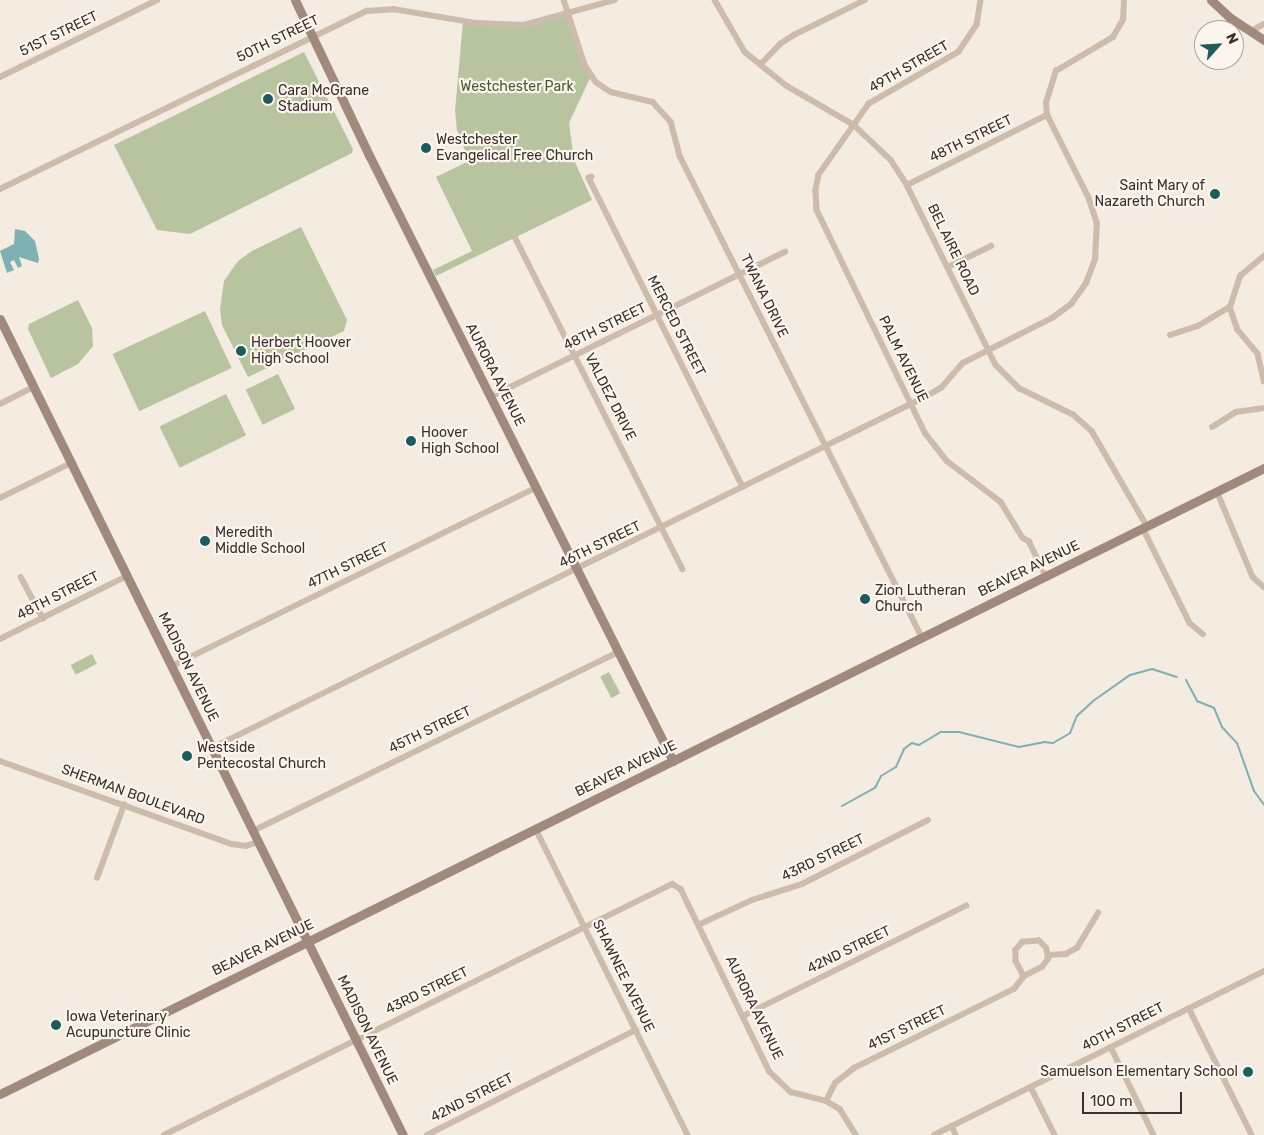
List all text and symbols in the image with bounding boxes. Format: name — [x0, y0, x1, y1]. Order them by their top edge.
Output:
street label: 51ST STREET — [17, 8, 101, 60]
street label: 50TH STREET — [234, 12, 322, 66]
north arrow — [1194, 20, 1244, 70]
text: N — [1222, 30, 1242, 47]
street label: 49TH STREET — [866, 37, 952, 97]
park label: Westchester Park — [460, 79, 574, 95]
place label: Cara McGrane Stadium — [278, 83, 369, 115]
marker: Cara McGrane Stadium — [262, 93, 274, 105]
street label: 48TH STREET — [927, 112, 1015, 166]
place label: Westchester Evangelical Free Church — [436, 132, 593, 164]
marker: Westchester Evangelical Free Church — [420, 142, 432, 154]
place label: Saint Mary of Nazareth Church — [1095, 178, 1205, 210]
marker: Saint Mary of Nazareth Church — [1209, 188, 1221, 200]
street label: BEL AIRE ROAD — [923, 201, 983, 299]
street label: TWANA DRIVE — [736, 251, 792, 341]
street label: MERCED STREET — [643, 273, 709, 379]
street label: 48TH STREET — [561, 300, 649, 354]
street label: PALM AVENUE — [875, 313, 931, 405]
street label: AURORA AVENUE — [462, 320, 528, 430]
place label: Herbert Hoover High School — [251, 335, 351, 368]
marker: Herbert Hoover High School — [235, 345, 247, 357]
street label: VALDEZ DRIVE — [581, 350, 639, 444]
place label: Hoover High School — [421, 425, 499, 458]
marker: Hoover High School — [405, 435, 417, 447]
street label: 46TH STREET — [556, 518, 644, 572]
place label: Meredith Middle School — [215, 525, 305, 558]
marker: Meredith Middle School — [199, 535, 211, 547]
street label: BEAVER AVENUE — [975, 537, 1083, 601]
street label: 47TH STREET — [305, 539, 391, 593]
street label: 48TH STREET — [14, 568, 102, 624]
place label: Zion Lutheran Church — [875, 583, 966, 616]
marker: Zion Lutheran Church — [859, 593, 871, 605]
street label: MADISON AVENUE — [154, 610, 222, 724]
street label: 45TH STREET — [386, 703, 474, 757]
street label: BEAVER AVENUE — [572, 737, 680, 801]
place label: Westside Pentecostal Church — [197, 740, 326, 772]
marker: Westside Pentecostal Church — [181, 750, 193, 762]
street label: SHERMAN BOULEVARD — [59, 761, 207, 829]
street label: 43RD STREET — [779, 831, 867, 885]
street label: BEAVER AVENUE — [209, 916, 317, 980]
street label: SHAWNEE AVENUE — [588, 917, 658, 1035]
street label: 42ND STREET — [805, 923, 893, 977]
street label: AURORA AVENUE — [721, 953, 787, 1063]
street label: 43RD STREET — [383, 964, 471, 1018]
street label: MADISON AVENUE — [333, 973, 401, 1087]
street label: 40TH STREET — [1079, 999, 1167, 1055]
street label: 41ST STREET — [865, 1002, 949, 1054]
place label: Iowa Veterinary Acupuncture Clinic — [66, 1009, 191, 1042]
marker: Iowa Veterinary Acupuncture Clinic — [50, 1019, 62, 1031]
place label: Samuelson Elementary School — [1040, 1064, 1238, 1080]
marker: Samuelson Elementary School — [1242, 1066, 1254, 1078]
street label: 42ND STREET — [428, 1070, 516, 1126]
scale bar — [1084, 1082, 1184, 1114]
text: 100 m — [1090, 1092, 1132, 1110]

